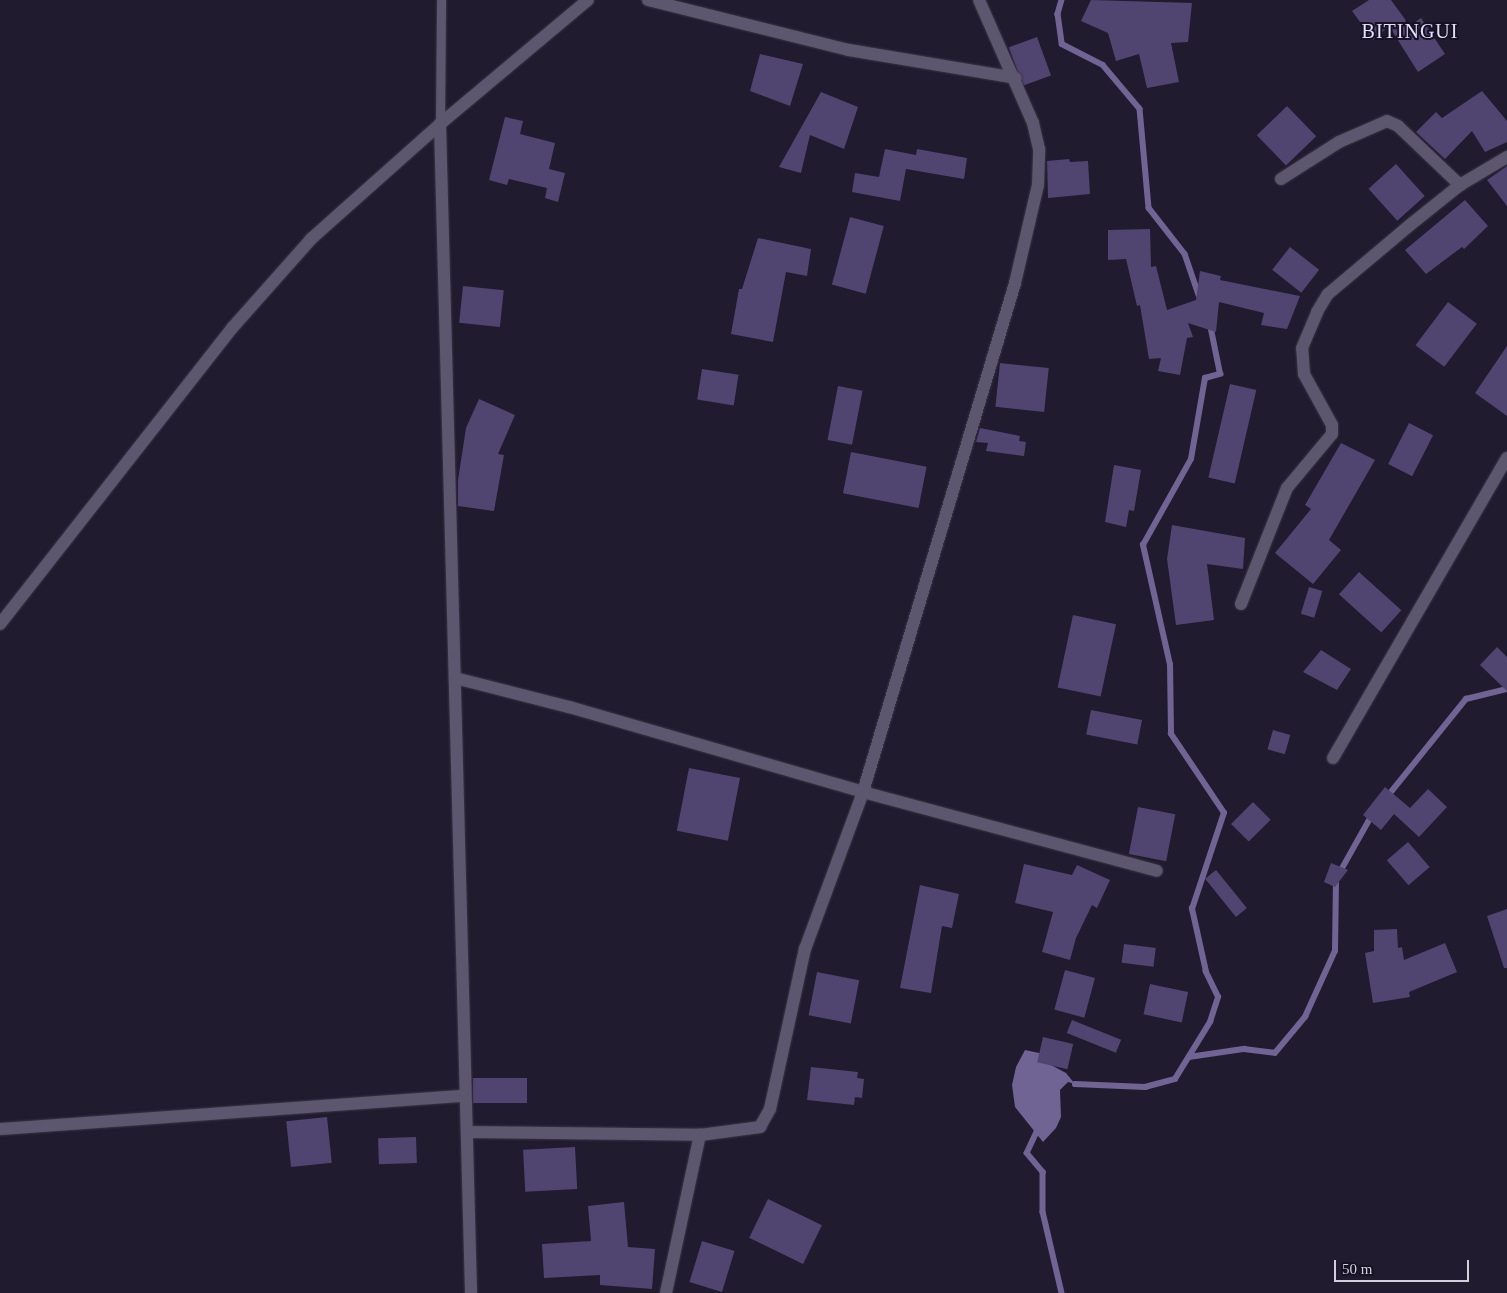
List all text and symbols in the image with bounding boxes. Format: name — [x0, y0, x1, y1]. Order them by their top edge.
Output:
district label: BITINGUI — [1361, 19, 1459, 43]
scale bar — [1337, 1250, 1472, 1282]
text: 50 m — [1342, 1261, 1372, 1277]

